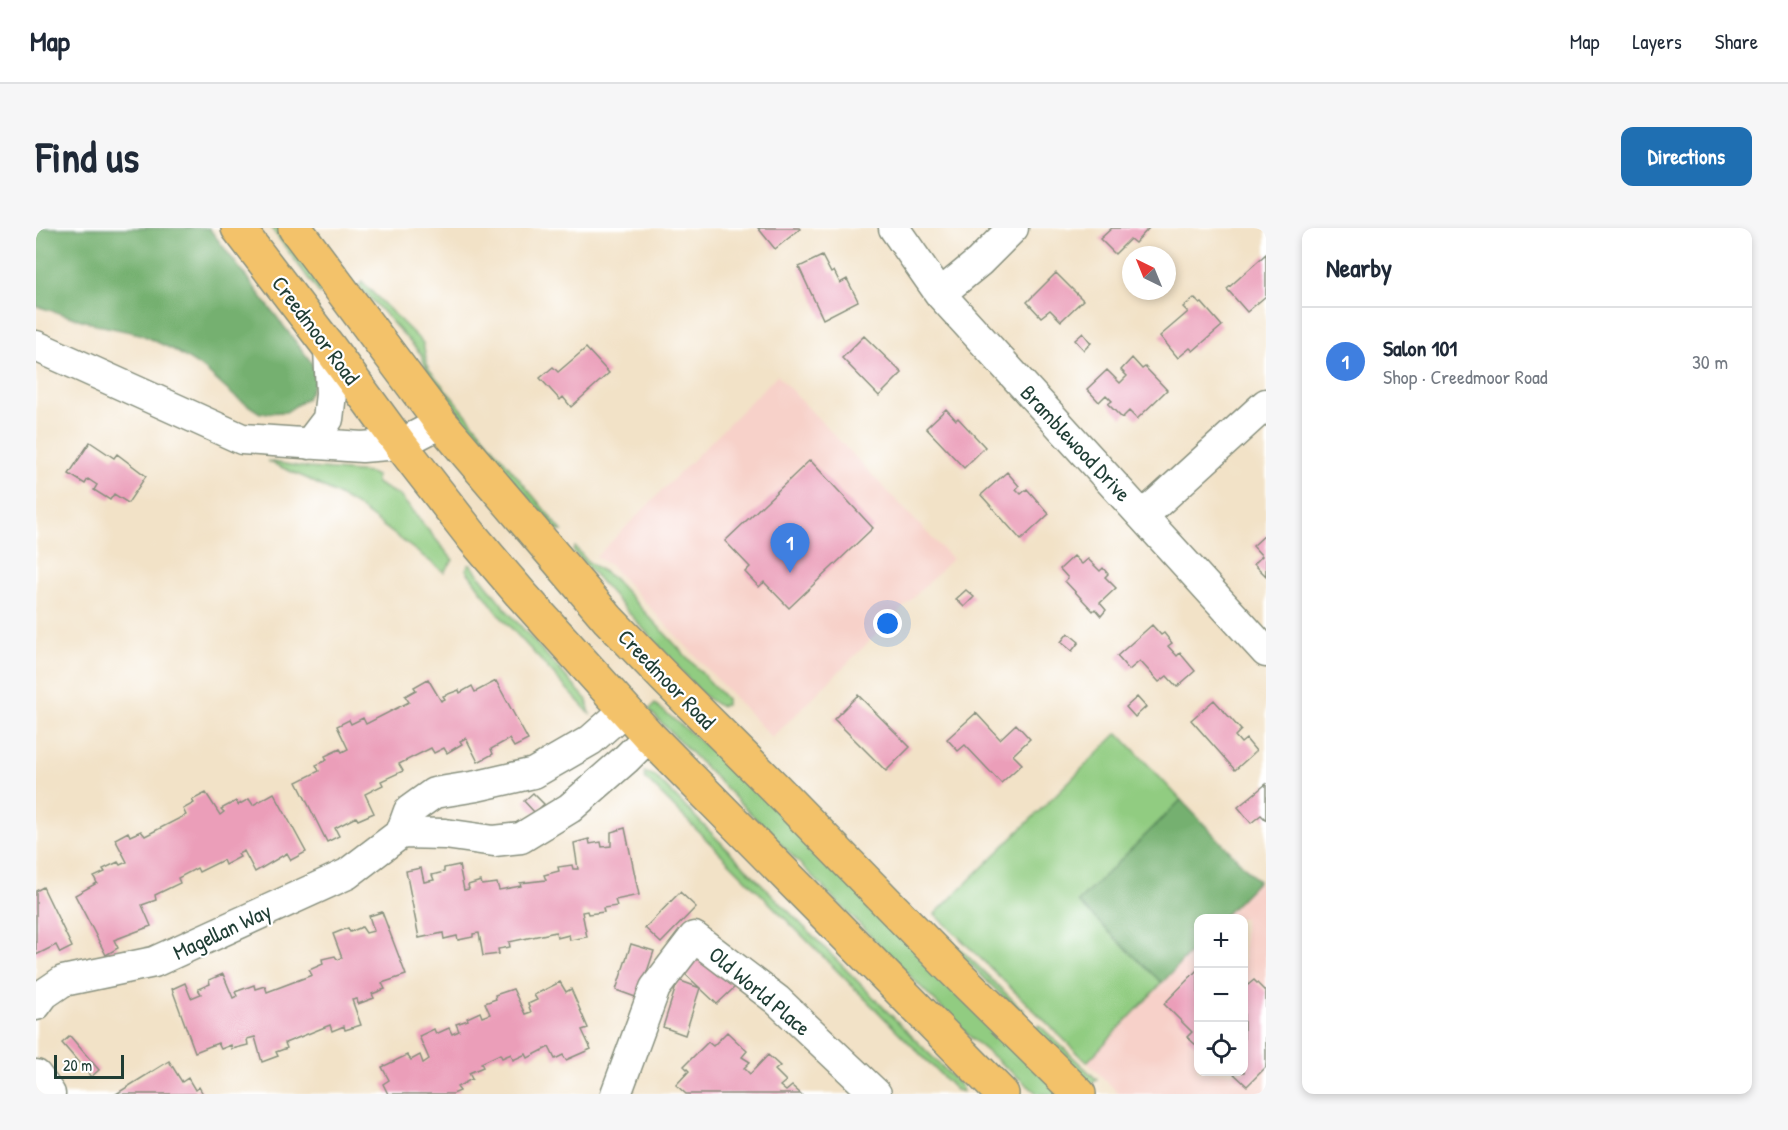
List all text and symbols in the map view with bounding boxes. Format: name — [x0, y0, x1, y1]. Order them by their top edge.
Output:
text: Map — [30, 22, 70, 60]
text: Map — [1570, 27, 1599, 56]
text: Layers — [1632, 27, 1682, 56]
text: Share — [1715, 27, 1758, 56]
button: Directions — [1621, 127, 1752, 186]
text: Find us — [36, 128, 139, 185]
north arrow — [1122, 246, 1176, 300]
text: Nearby — [1326, 250, 1392, 285]
street label: Creedmoor Road — [265, 269, 367, 391]
text: Salon 101 — [1383, 333, 1457, 363]
text: 1 — [1342, 348, 1349, 375]
text: 30 m — [1692, 348, 1728, 375]
text: Shop · Creedmoor Road — [1383, 363, 1548, 390]
street label: Bramblewood Drive — [1014, 378, 1138, 508]
pin: 1 — [770, 524, 810, 573]
your location — [873, 609, 902, 638]
street label: Creedmoor Road — [611, 622, 723, 736]
street label: Magellan Way — [168, 895, 276, 967]
map controls — [1194, 914, 1248, 1076]
button: + — [1194, 914, 1248, 968]
street label: Old World Place — [703, 940, 817, 1043]
button: − — [1194, 968, 1248, 1022]
button: locate — [1194, 1022, 1248, 1076]
scale bar — [54, 1052, 124, 1080]
text: 20 m — [63, 1054, 92, 1076]

